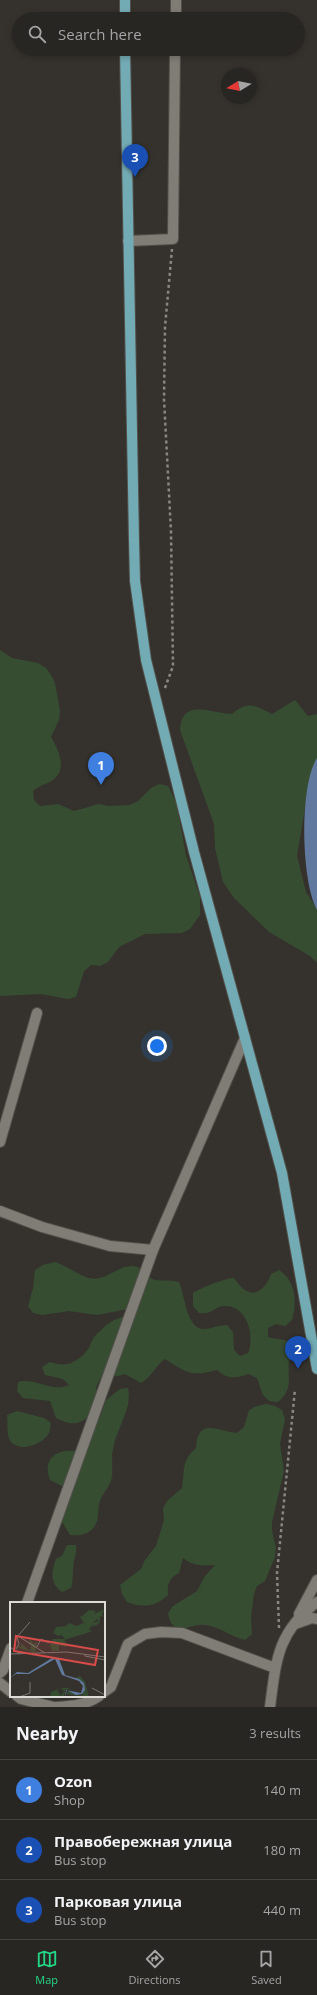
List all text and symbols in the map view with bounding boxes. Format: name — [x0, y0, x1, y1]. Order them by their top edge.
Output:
search box — [12, 12, 305, 56]
icon: search — [26, 23, 48, 45]
text: Search here — [58, 24, 142, 44]
north arrow — [221, 68, 257, 104]
pin: 3 — [122, 144, 148, 177]
pin: 1 — [88, 752, 114, 785]
your location — [147, 1036, 167, 1056]
pin: 2 — [285, 1336, 311, 1369]
inset map — [10, 1602, 105, 1697]
text: Nearby — [16, 1722, 78, 1745]
text: 3 results — [249, 1724, 301, 1742]
text: Ozon — [54, 1771, 92, 1791]
text: 1 — [25, 1781, 33, 1799]
text: 140 m — [263, 1781, 301, 1799]
text: Shop — [54, 1791, 85, 1809]
text: Правобережная улица — [54, 1831, 232, 1851]
text: 2 — [25, 1841, 33, 1859]
text: 180 m — [263, 1841, 301, 1859]
text: Bus stop — [54, 1851, 107, 1869]
text: Парковая улица — [54, 1891, 182, 1911]
text: 3 — [25, 1901, 33, 1919]
text: 440 m — [263, 1901, 301, 1919]
text: Bus stop — [54, 1911, 107, 1929]
tab: Map — [35, 1948, 58, 1987]
tab: Directions — [129, 1948, 181, 1987]
tab: Saved — [251, 1948, 282, 1987]

